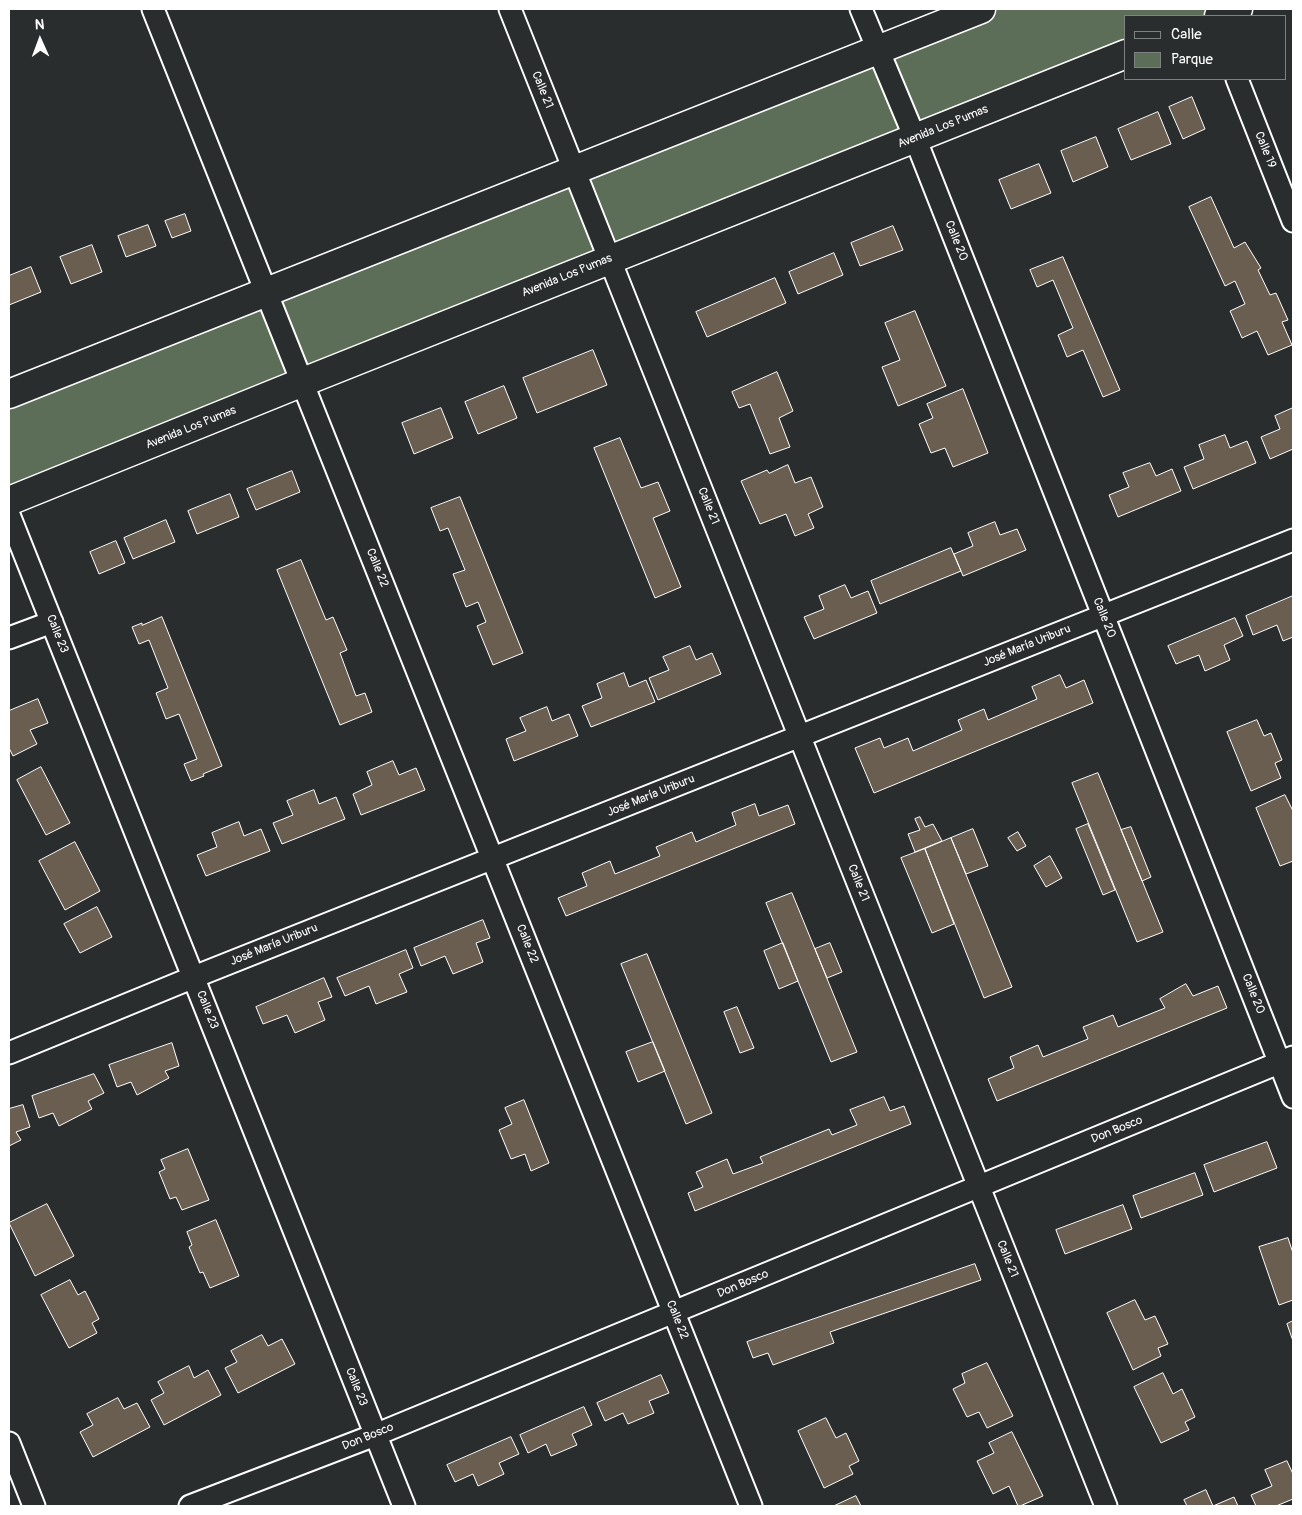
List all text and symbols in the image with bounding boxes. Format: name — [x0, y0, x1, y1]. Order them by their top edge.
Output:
north arrow — [15, 15, 65, 65]
legend — [1124, 15, 1287, 80]
text: N — [34, 16, 44, 33]
text: Calle — [1171, 25, 1202, 44]
text: Parque — [1171, 50, 1213, 69]
street label: Calle 21 — [528, 69, 556, 111]
street label: Avenida Los Pumas — [896, 102, 990, 152]
street label: Calle 19 — [1251, 130, 1279, 170]
street label: Calle 20 — [941, 219, 971, 263]
street label: Avenida Los Pumas — [520, 251, 614, 301]
street label: Avenida Los Pumas — [144, 403, 238, 453]
street label: Calle 21 — [694, 485, 722, 527]
street label: Calle 22 — [363, 546, 391, 590]
street label: Calle 20 — [1089, 596, 1119, 640]
street label: Calle 23 — [43, 613, 71, 655]
street label: José María Uriburu — [981, 622, 1073, 670]
street label: José María Uriburu — [605, 772, 697, 820]
street label: Calle 21 — [844, 862, 872, 904]
street label: José María Uriburu — [228, 921, 320, 969]
street label: Calle 22 — [513, 922, 541, 966]
street label: Calle 20 — [1238, 972, 1268, 1016]
street label: Calle 23 — [193, 989, 221, 1031]
street label: Don Bosco — [1089, 1113, 1145, 1147]
street label: Calle 21 — [993, 1238, 1021, 1280]
street label: Don Bosco — [715, 1267, 771, 1301]
street label: Calle 22 — [663, 1298, 691, 1342]
street label: Calle 23 — [342, 1366, 370, 1408]
street label: Don Bosco — [340, 1420, 396, 1454]

